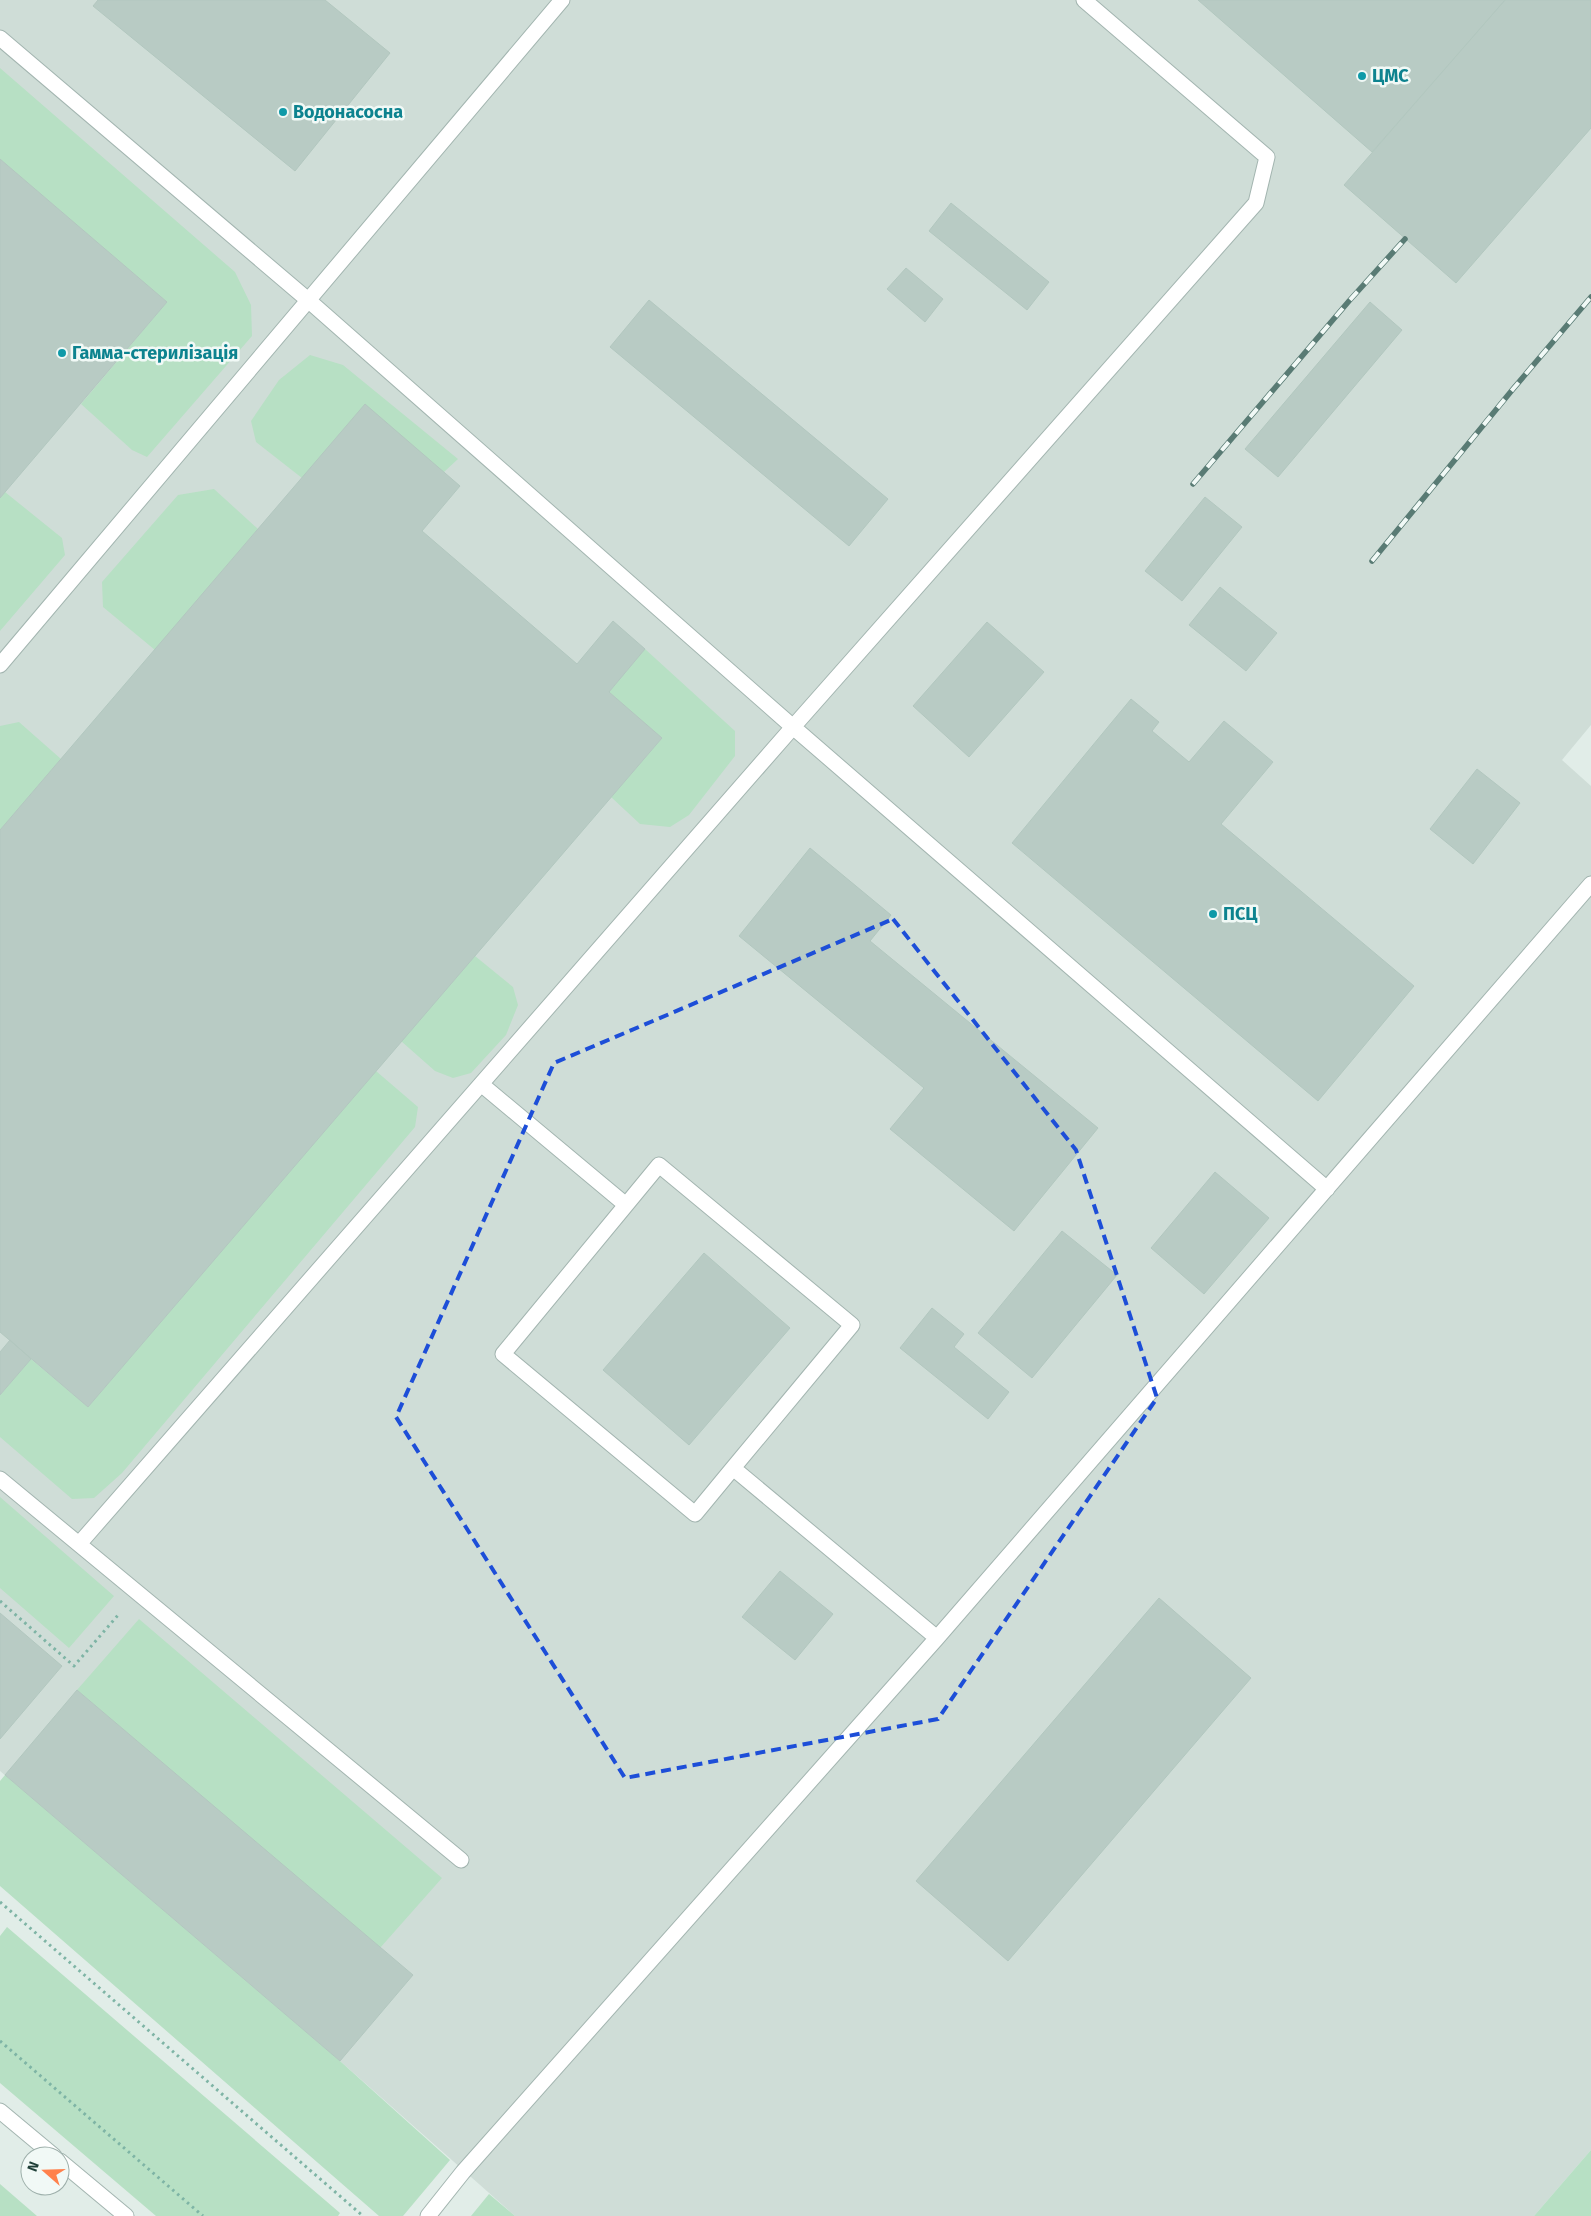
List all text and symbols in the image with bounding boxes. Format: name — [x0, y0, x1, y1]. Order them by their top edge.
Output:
place label: ЦМС — [1372, 65, 1409, 87]
marker: ЦМС — [1356, 70, 1368, 82]
place label: Водонасосна — [293, 101, 403, 123]
marker: Водонасосна — [277, 106, 289, 118]
place label: Гамма-стерилізація — [72, 342, 238, 364]
marker: Гамма-стерилізація — [56, 347, 68, 359]
place label: ПСЦ — [1223, 903, 1258, 925]
marker: ПСЦ — [1207, 908, 1219, 920]
north arrow — [20, 2146, 70, 2196]
text: N — [24, 2159, 43, 2174]

